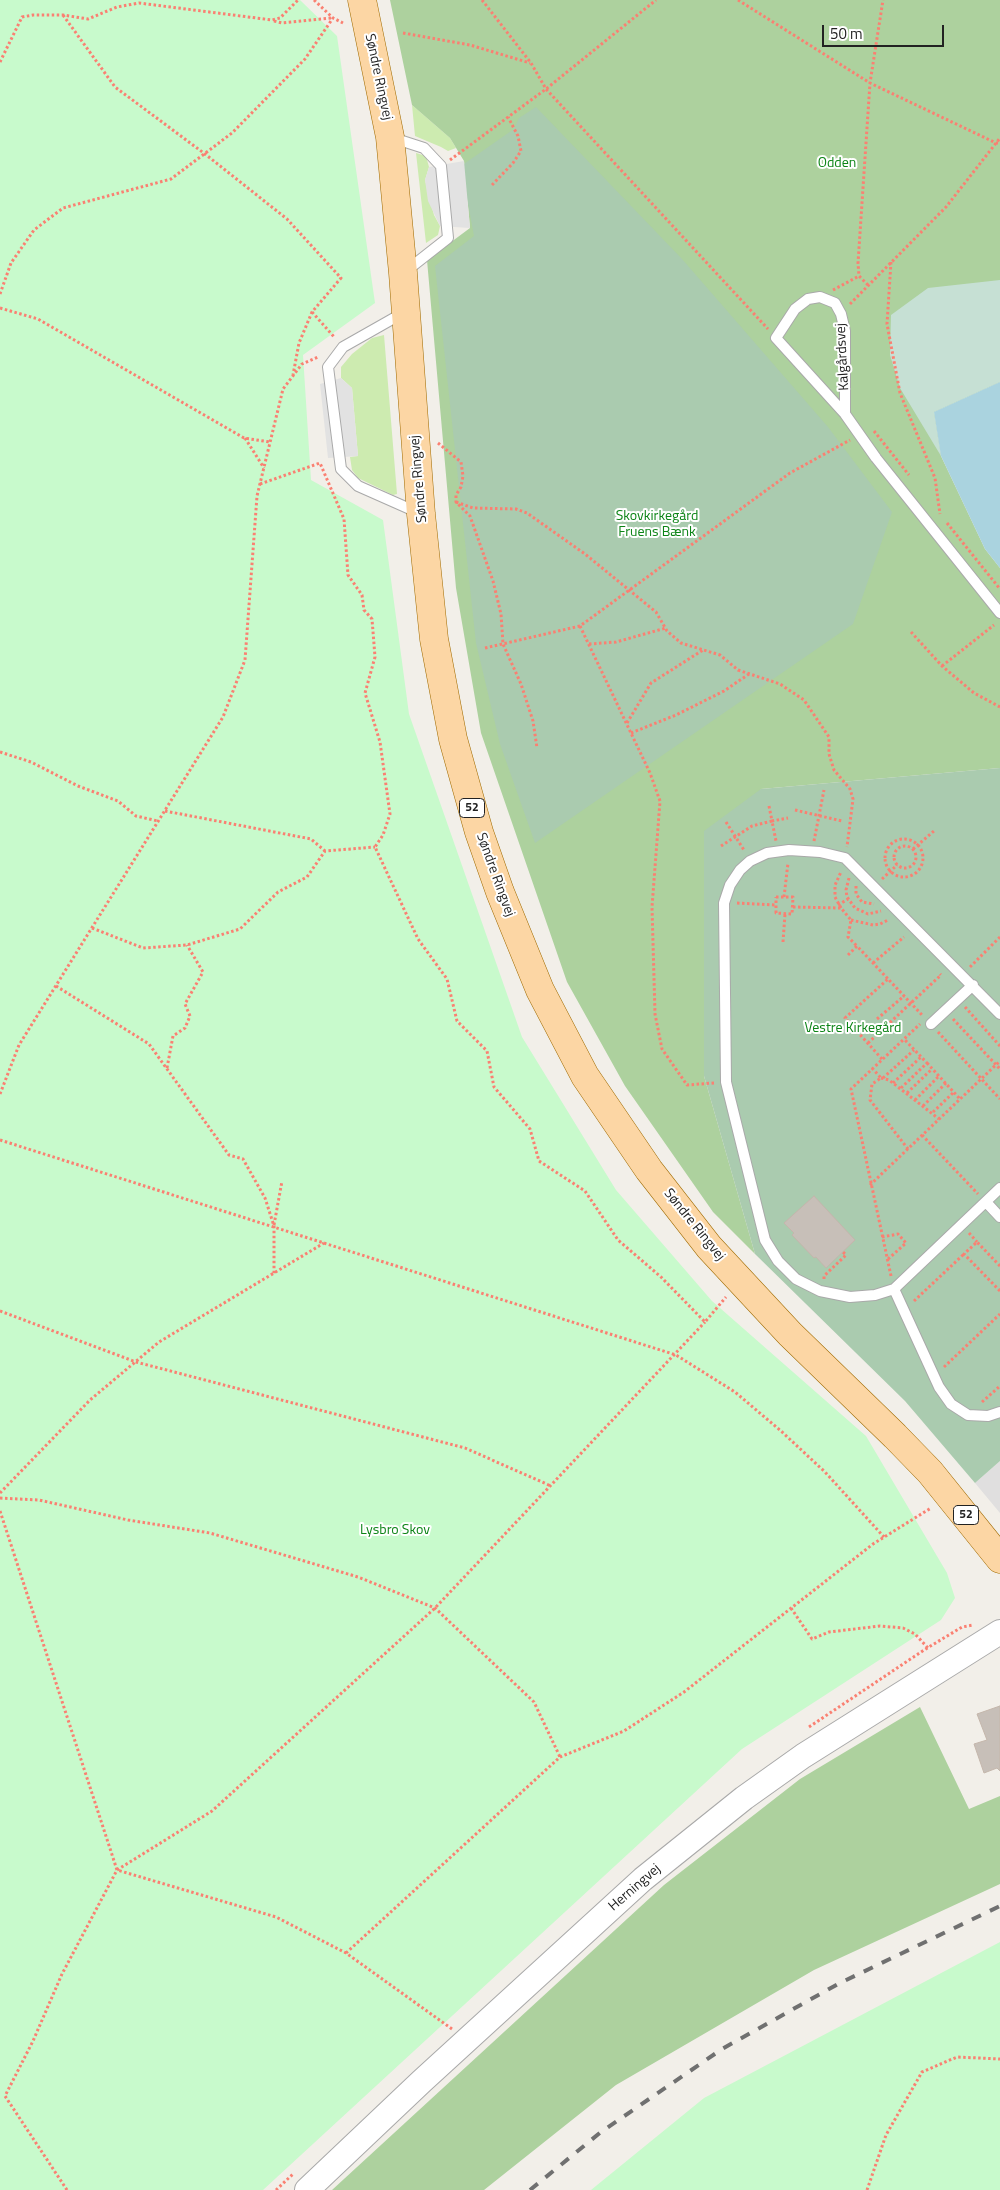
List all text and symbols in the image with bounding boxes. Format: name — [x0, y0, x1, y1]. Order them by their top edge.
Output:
scale bar — [825, 15, 948, 47]
text: 50 m — [830, 22, 863, 45]
street label: Søndre Ringvej — [361, 32, 395, 122]
park label: Odden — [818, 156, 856, 172]
street label: Kalgårdsvej — [833, 323, 853, 391]
street label: Søndre Ringvej — [407, 434, 431, 524]
park label: Skovkirkegård Fruens Bænk — [616, 509, 698, 542]
road number: 52 — [460, 798, 484, 818]
street label: Søndre Ringvej — [472, 831, 518, 919]
park label: Vestre Kirkegård — [805, 1021, 901, 1037]
street label: Søndre Ringvej — [660, 1186, 728, 1264]
road number: 52 — [954, 1506, 978, 1524]
park label: Lysbro Skov — [360, 1523, 430, 1539]
street label: Herningvej — [606, 1861, 664, 1915]

